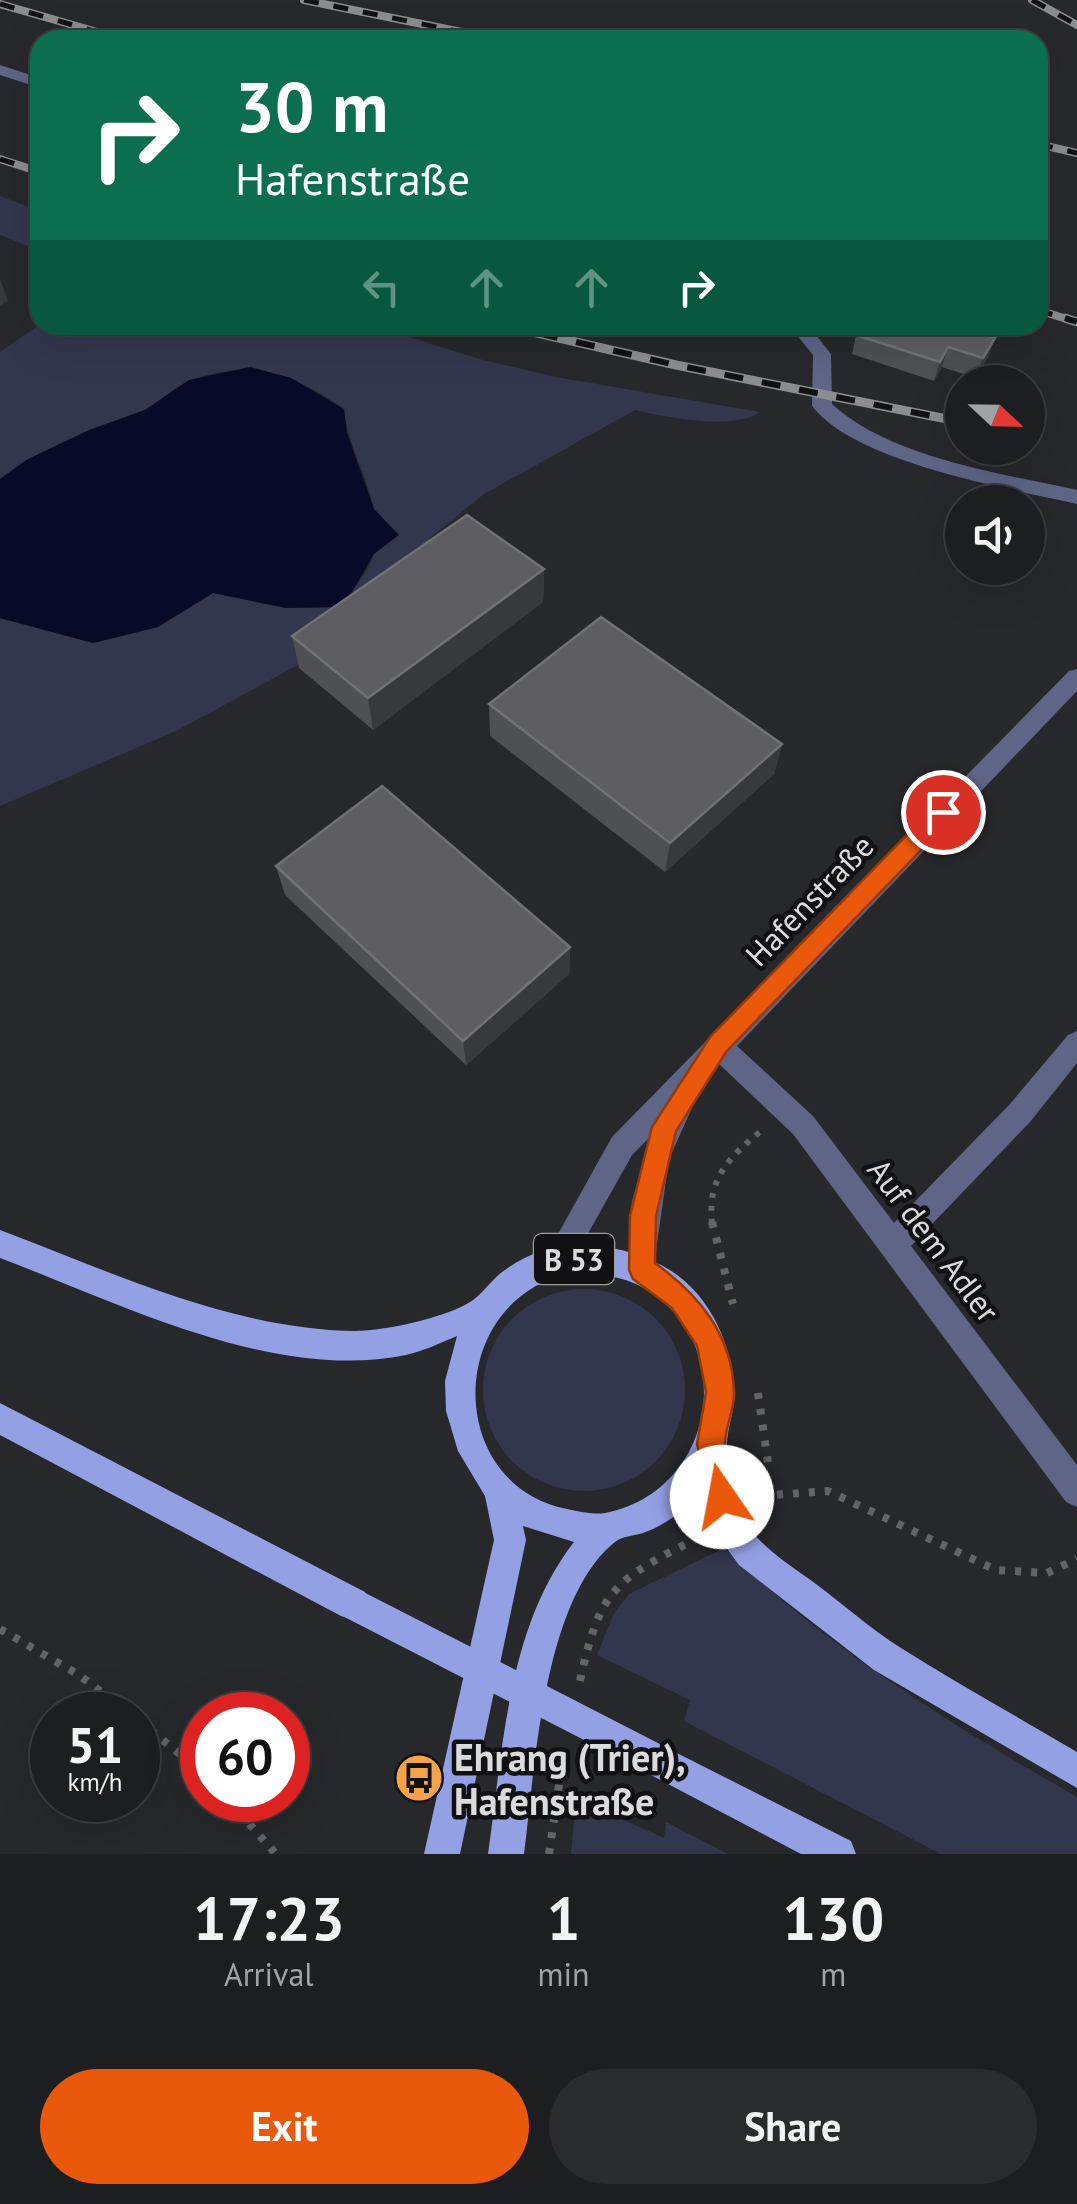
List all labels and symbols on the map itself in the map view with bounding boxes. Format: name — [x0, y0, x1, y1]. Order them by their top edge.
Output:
north arrow — [945, 365, 1045, 465]
pin — [901, 770, 986, 855]
street label: Hafenstraße — [736, 825, 882, 975]
street label: Auf dem Adler — [859, 1150, 1009, 1330]
road number: B 53 — [534, 1234, 614, 1284]
position arrow — [670, 1445, 774, 1549]
speed limit sign: 60 — [180, 1692, 310, 1822]
place label: Ehrang (Trier), Hafenstraße — [454, 1732, 686, 1825]
bus stop icon: Ehrang (Trier), Hafenstraße — [393, 1752, 445, 1804]

